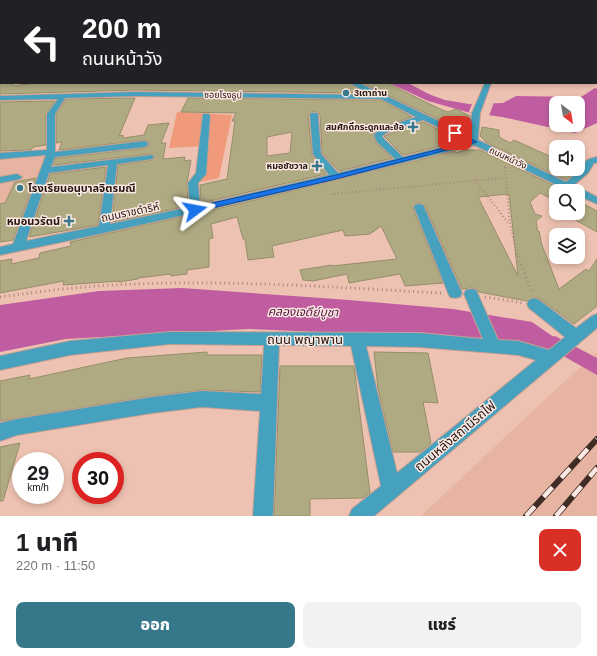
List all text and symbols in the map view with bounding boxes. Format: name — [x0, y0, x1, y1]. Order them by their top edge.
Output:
text: 200 m — [82, 13, 161, 44]
icon: left — [16, 16, 68, 68]
text: ถนนหน้าวัง — [82, 49, 162, 69]
place label: 3เตาถ่าน — [354, 87, 387, 98]
marker: 3เตาถ่าน — [341, 88, 351, 98]
street label: ซอยโรงธูป — [204, 90, 242, 101]
north arrow — [549, 96, 585, 132]
map controls — [549, 96, 585, 264]
pin — [438, 116, 472, 150]
place label: สมศักดิ์กระดูกและข้อ — [326, 121, 404, 132]
marker: สมศักดิ์กระดูกและข้อ — [407, 121, 419, 133]
icon: arrive — [444, 122, 466, 144]
button: sound — [549, 140, 585, 176]
street label: ถนนหน้าวัง — [488, 145, 528, 171]
marker: หมอชัชวาล — [311, 160, 323, 172]
place label: หมอชัชวาล — [267, 161, 308, 171]
place label: โรงเรียนอนุบาลจิตรมณี — [28, 182, 136, 195]
marker: โรงเรียนอนุบาลจิตรมณี — [15, 183, 25, 193]
button: search — [549, 184, 585, 220]
position arrow — [174, 189, 216, 231]
street label: ถนนราชดำริห์ — [100, 200, 160, 224]
place label: หมอนวรัตน์ — [7, 215, 60, 227]
marker: หมอนวรัตน์ — [63, 215, 75, 227]
button: layers — [549, 228, 585, 264]
water label: คลองเจดีย์บูชา — [268, 304, 339, 321]
street label: ถนน พญาพาน — [267, 332, 343, 347]
street label: ถนนหลังสถานีรถไฟ — [411, 398, 499, 474]
speed limit sign: 30 — [72, 452, 124, 504]
text: 29 — [27, 462, 49, 484]
text: km/h — [27, 482, 49, 493]
text: 1 นาที — [16, 529, 78, 556]
button: close — [539, 529, 581, 571]
text: 220 m · 11:50 — [16, 558, 95, 573]
button: ออก — [16, 602, 295, 648]
button: แชร์ — [303, 602, 581, 648]

